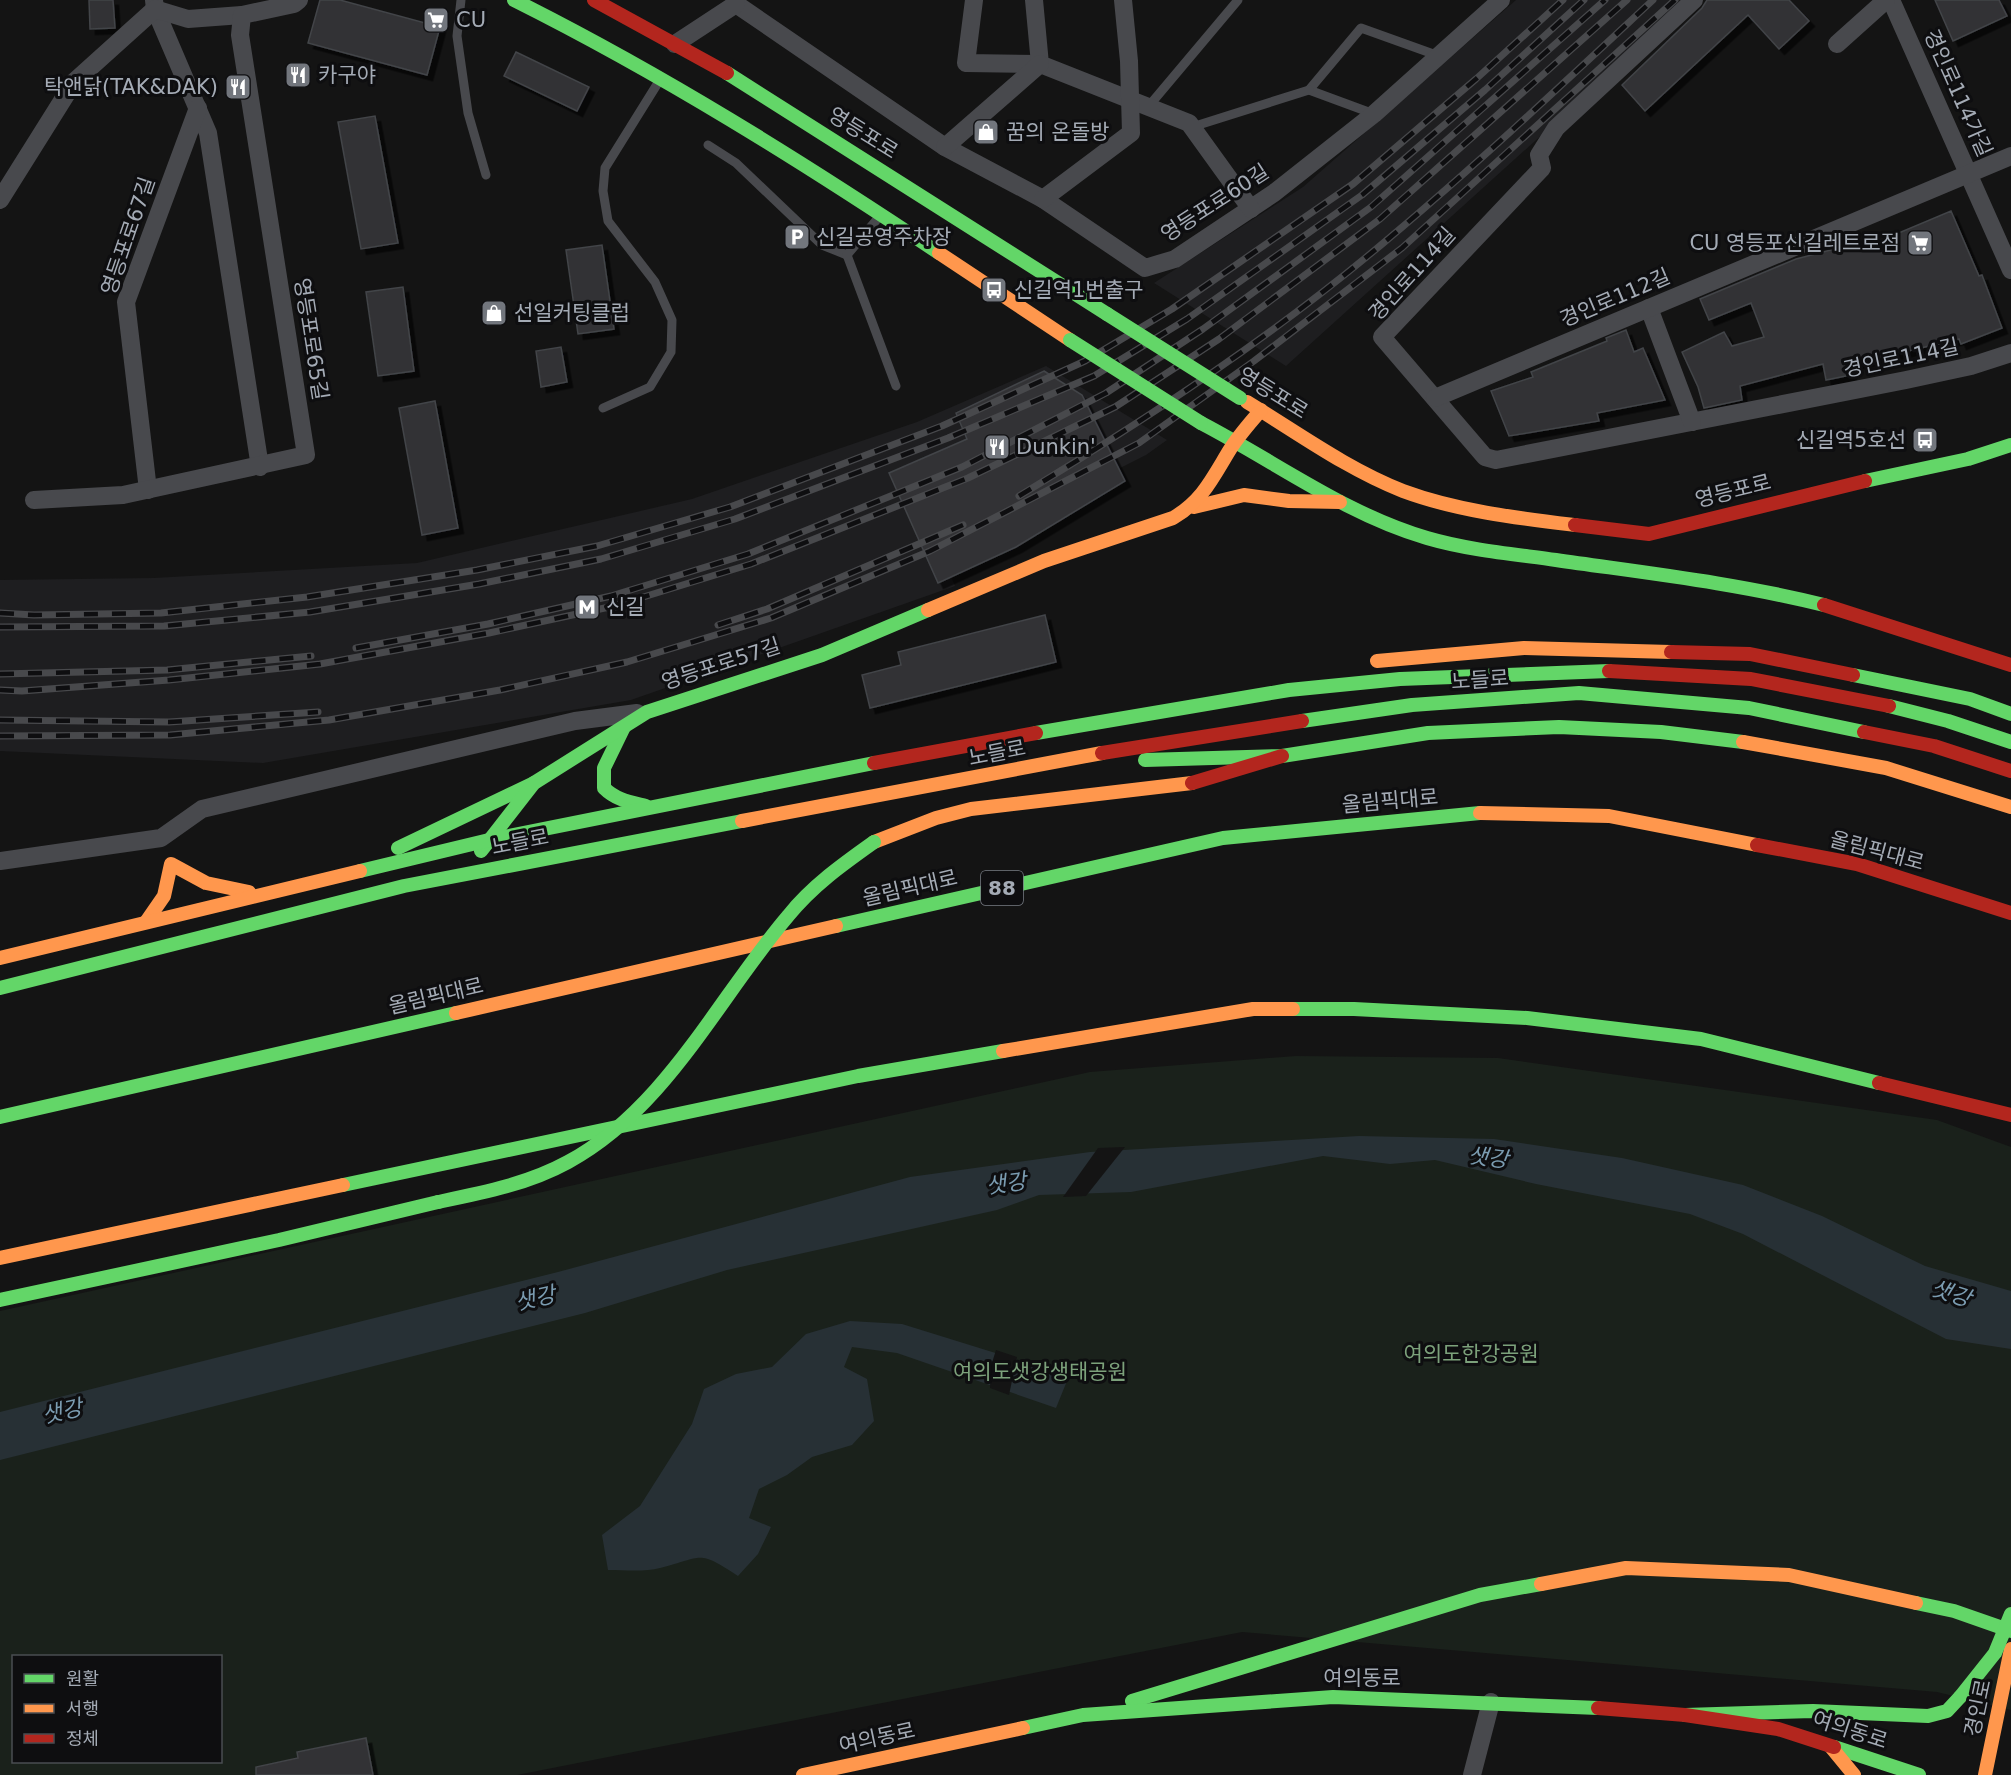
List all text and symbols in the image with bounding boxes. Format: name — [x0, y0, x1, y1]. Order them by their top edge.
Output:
supermarket icon: CU — [421, 5, 451, 35]
place label: CU — [456, 8, 486, 32]
street label: 경인로114가길 — [1919, 26, 1997, 160]
restaurant icon: 카구야 — [283, 60, 313, 90]
place label: 카구야 — [318, 63, 376, 87]
restaurant icon: 탁앤닭(TAK&DAK) — [223, 72, 253, 102]
place label: 탁앤닭(TAK&DAK) — [44, 75, 218, 99]
street label: 영등포로 — [824, 102, 902, 164]
shop icon: 꿈의 온돌방 — [971, 117, 1001, 147]
place label: 꿈의 온돌방 — [1006, 120, 1109, 144]
street label: 영등포로60길 — [1157, 159, 1273, 247]
street label: 영등포로67길 — [97, 174, 159, 298]
parking icon: 신길공영주차장 — [782, 222, 812, 252]
street label: 경인로114길 — [1364, 222, 1460, 326]
place label: 신길공영주차장 — [816, 225, 951, 249]
supermarket icon: CU 영등포신길레트로점 — [1905, 228, 1935, 258]
place label: CU 영등포신길레트로점 — [1689, 231, 1900, 255]
street label: 경인로112길 — [1556, 264, 1674, 332]
bus stop icon: 신길역1번출구 — [979, 275, 1009, 305]
street label: 영등포로65길 — [290, 276, 332, 402]
place label: 신길역1번출구 — [1014, 278, 1143, 302]
shop icon: 선일커팅클럽 — [479, 298, 509, 328]
place label: 선일커팅클럽 — [514, 301, 630, 325]
street label: 경인로114길 — [1841, 334, 1961, 382]
street label: 영등포로 — [1234, 362, 1312, 424]
bus stop icon: 신길역5호선 — [1910, 425, 1940, 455]
place label: 신길역5호선 — [1796, 428, 1906, 452]
restaurant icon: Dunkin' — [982, 432, 1012, 462]
place label: Dunkin' — [1016, 435, 1096, 459]
street label: 영등포로 — [1693, 470, 1773, 512]
metro station icon: 신길 — [572, 592, 602, 622]
place label: 신길 — [606, 595, 645, 619]
street label: 영등포로57길 — [659, 634, 783, 694]
street label: 노들로 — [1450, 666, 1510, 694]
street label: 노들로 — [966, 736, 1028, 770]
street label: 올림픽대로 — [1341, 785, 1439, 817]
street label: 노들로 — [489, 825, 551, 859]
street label: 올림픽대로 — [1827, 827, 1927, 875]
street label: 올림픽대로 — [860, 865, 960, 911]
road number: 88 — [981, 871, 1023, 905]
street label: 올림픽대로 — [386, 973, 486, 1019]
water label: 샛강 — [1466, 1143, 1512, 1173]
water label: 샛강 — [984, 1168, 1031, 1199]
water label: 샛강 — [1928, 1275, 1977, 1312]
water label: 샛강 — [513, 1281, 560, 1315]
park label: 여의도한강공원 — [1403, 1342, 1539, 1366]
park label: 여의도샛강생태공원 — [953, 1360, 1127, 1384]
water label: 샛강 — [40, 1394, 87, 1428]
legend — [12, 1655, 222, 1763]
street label: 여의동로 — [1323, 1666, 1401, 1690]
text: 원활 — [66, 1668, 99, 1689]
street label: 경인로 — [1960, 1677, 1996, 1739]
text: 서행 — [66, 1698, 99, 1719]
street label: 여의동로 — [1810, 1707, 1890, 1753]
street label: 여의동로 — [837, 1718, 917, 1758]
text: 정체 — [66, 1728, 99, 1749]

